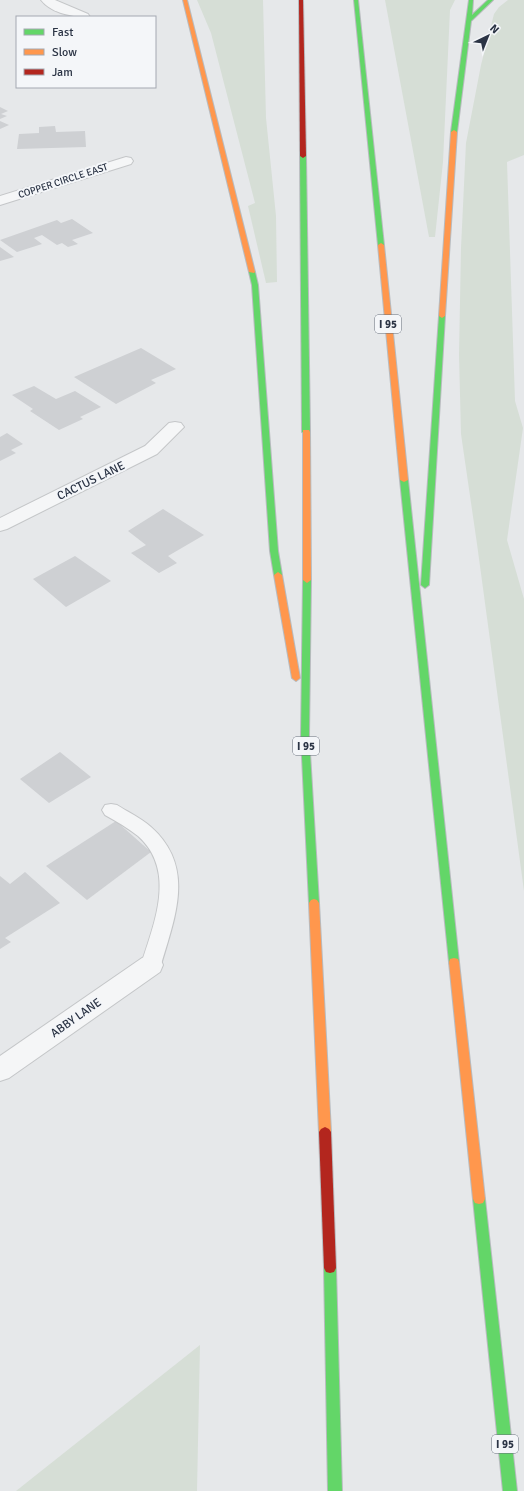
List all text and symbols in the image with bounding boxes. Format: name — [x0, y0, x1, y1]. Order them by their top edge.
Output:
legend — [16, 16, 156, 88]
north arrow — [468, 16, 508, 56]
text: N — [487, 22, 502, 36]
text: Fast — [52, 25, 73, 40]
text: Slow — [52, 45, 77, 60]
text: Jam — [52, 65, 73, 80]
street label: COPPER CIRCLE EAST — [17, 161, 109, 201]
road number: I 95 — [375, 315, 401, 333]
street label: CACTUS LANE — [55, 458, 127, 504]
road number: I 95 — [293, 737, 319, 755]
street label: ABBY LANE — [48, 995, 105, 1041]
road number: I 95 — [492, 1435, 518, 1453]

